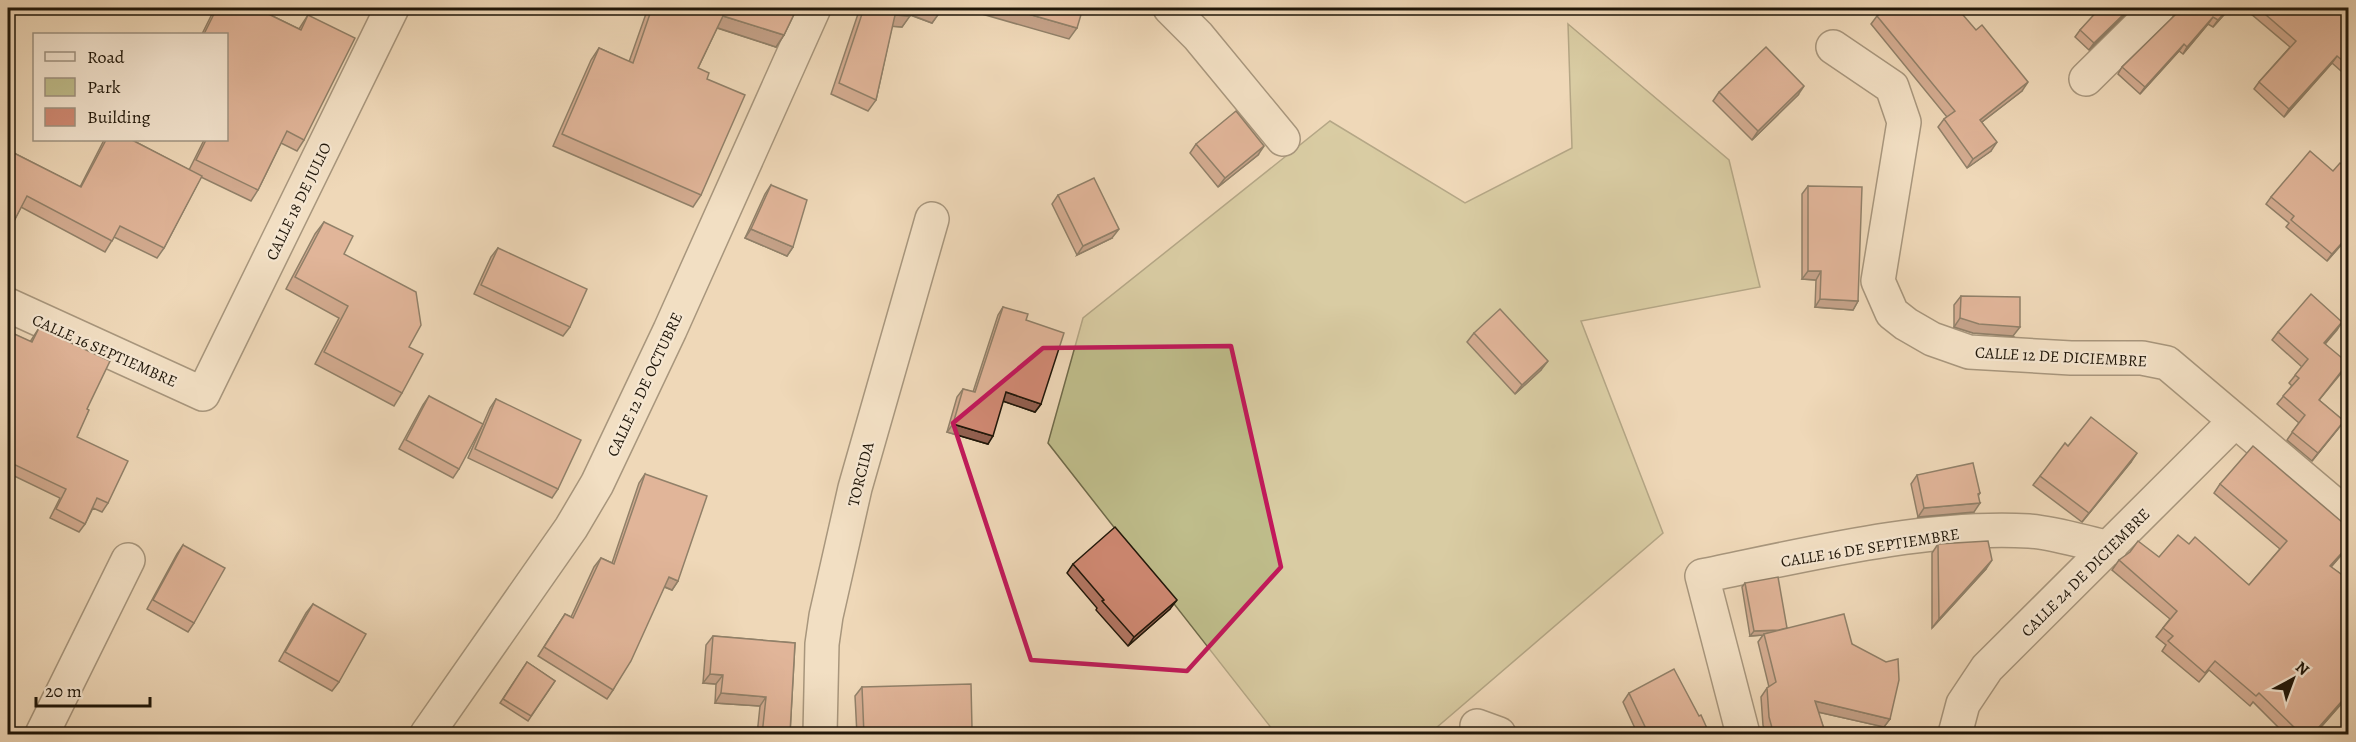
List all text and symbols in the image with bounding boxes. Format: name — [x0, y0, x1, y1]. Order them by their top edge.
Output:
legend — [33, 33, 228, 141]
text: Road — [87, 45, 125, 69]
text: Park — [87, 75, 121, 99]
text: Building — [87, 105, 151, 129]
street label: CALLE 18 DE JULIO — [261, 139, 337, 264]
street label: CALLE 16 SEPTIEMBRE — [29, 309, 181, 393]
street label: CALLE 12 DE OCTUBRE — [602, 309, 688, 460]
street label: CALLE 12 DE DICIEMBRE — [1974, 342, 2148, 372]
street label: TORCIDA — [842, 439, 880, 509]
street label: CALLE 24 DE DICIEMBRE — [2016, 503, 2155, 642]
street label: CALLE 16 DE SEPTIEMBRE — [1779, 523, 1961, 573]
north arrow — [2263, 649, 2323, 709]
text: N — [2291, 656, 2314, 681]
scale bar — [36, 670, 150, 708]
text: 20 m — [45, 679, 82, 703]

